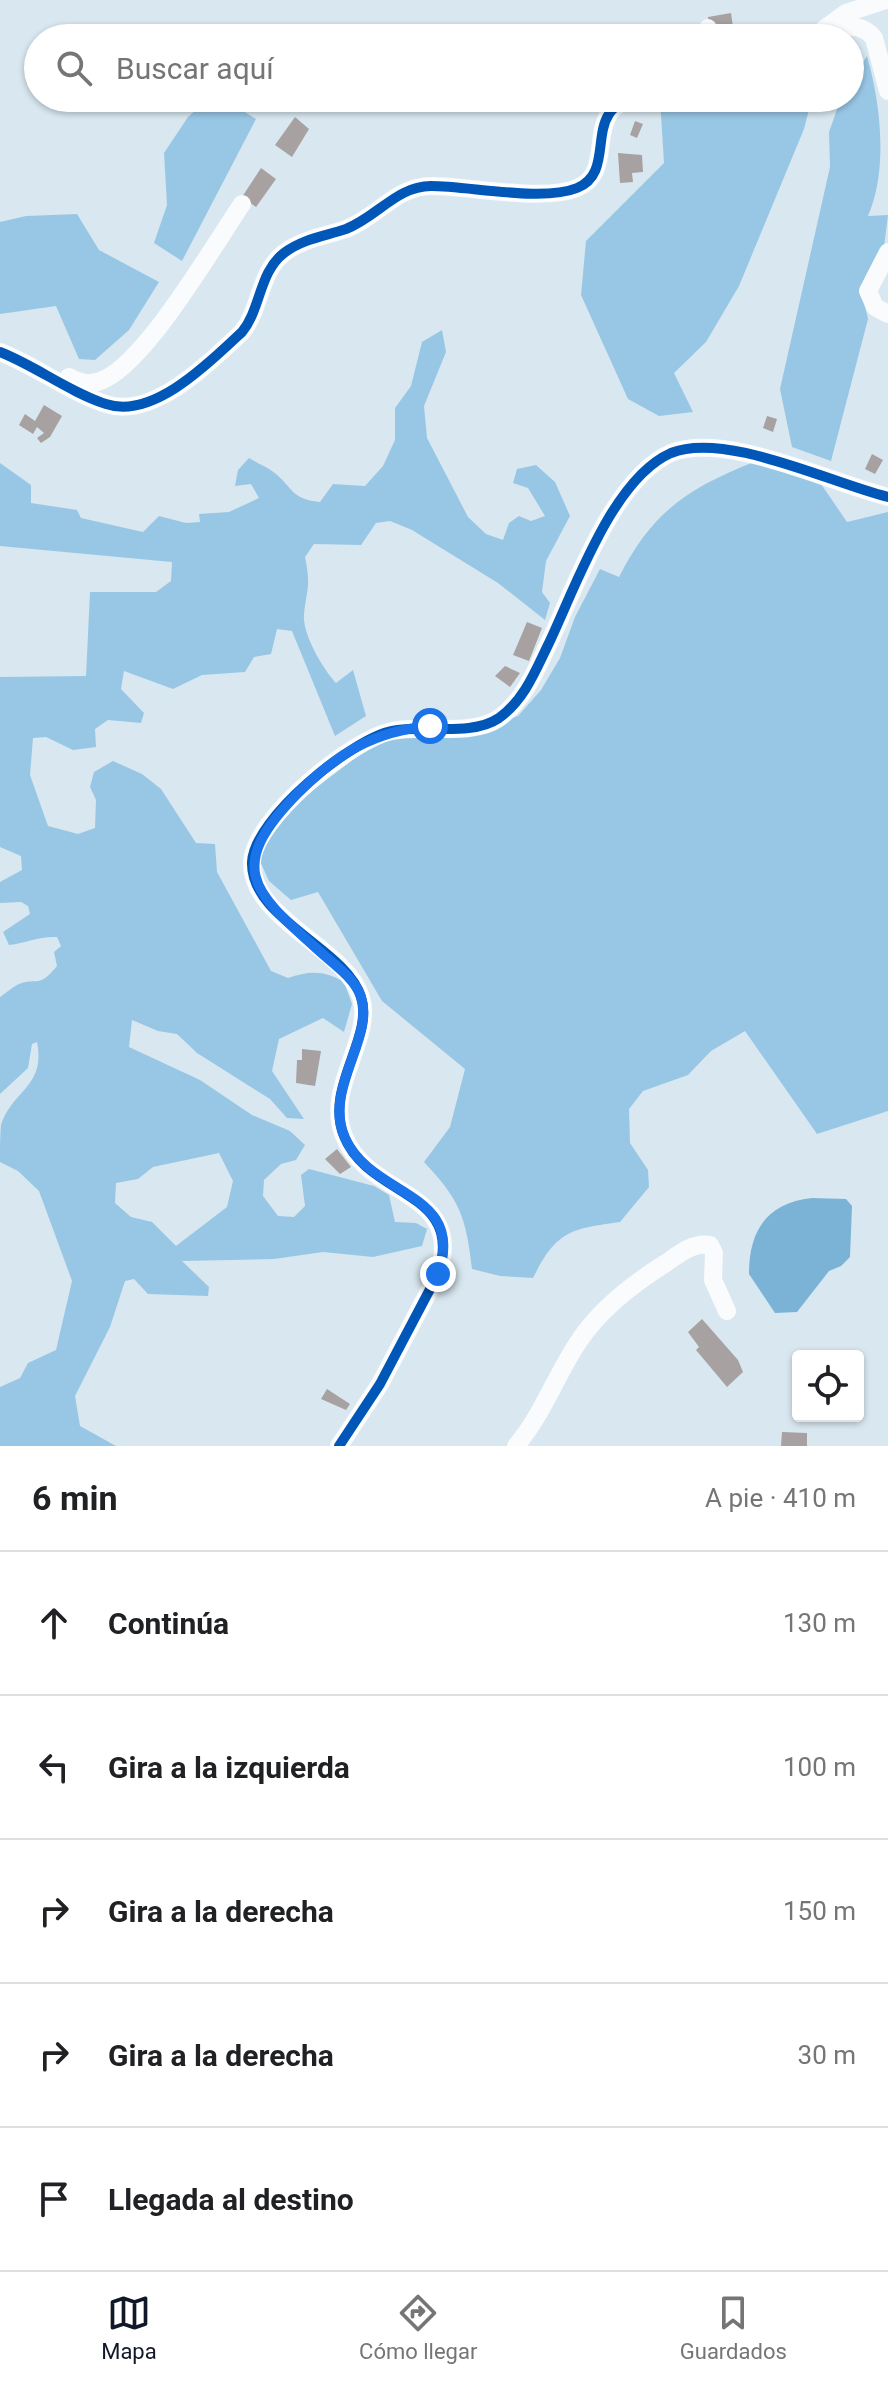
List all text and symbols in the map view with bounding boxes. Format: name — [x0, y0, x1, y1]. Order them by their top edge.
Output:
search box — [24, 24, 864, 112]
icon: search — [52, 46, 96, 90]
text: Buscar aquí — [116, 51, 274, 86]
route start — [412, 708, 448, 744]
route end — [420, 1256, 456, 1292]
map controls — [792, 1350, 864, 1422]
button: locate — [792, 1350, 864, 1422]
text: 6 min — [32, 1478, 117, 1518]
text: A pie · 410 m — [705, 1483, 856, 1513]
icon: ahead — [32, 1601, 76, 1645]
text: Continúa — [108, 1606, 229, 1641]
text: 130 m — [783, 1608, 856, 1638]
icon: left — [32, 1745, 76, 1789]
text: Gira a la izquierda — [108, 1750, 350, 1785]
text: 100 m — [783, 1752, 856, 1782]
icon: right — [32, 1889, 76, 1933]
text: Gira a la derecha — [108, 1894, 334, 1929]
text: 150 m — [783, 1896, 856, 1926]
icon: right — [32, 2033, 76, 2077]
text: Gira a la derecha — [108, 2038, 334, 2073]
text: 30 m — [798, 2040, 856, 2070]
icon: arrive — [32, 2177, 76, 2221]
text: Llegada al destino — [108, 2182, 354, 2217]
tab: Mapa — [101, 2291, 157, 2364]
tab: Cómo llegar — [359, 2291, 477, 2364]
tab: Guardados — [680, 2291, 787, 2364]

